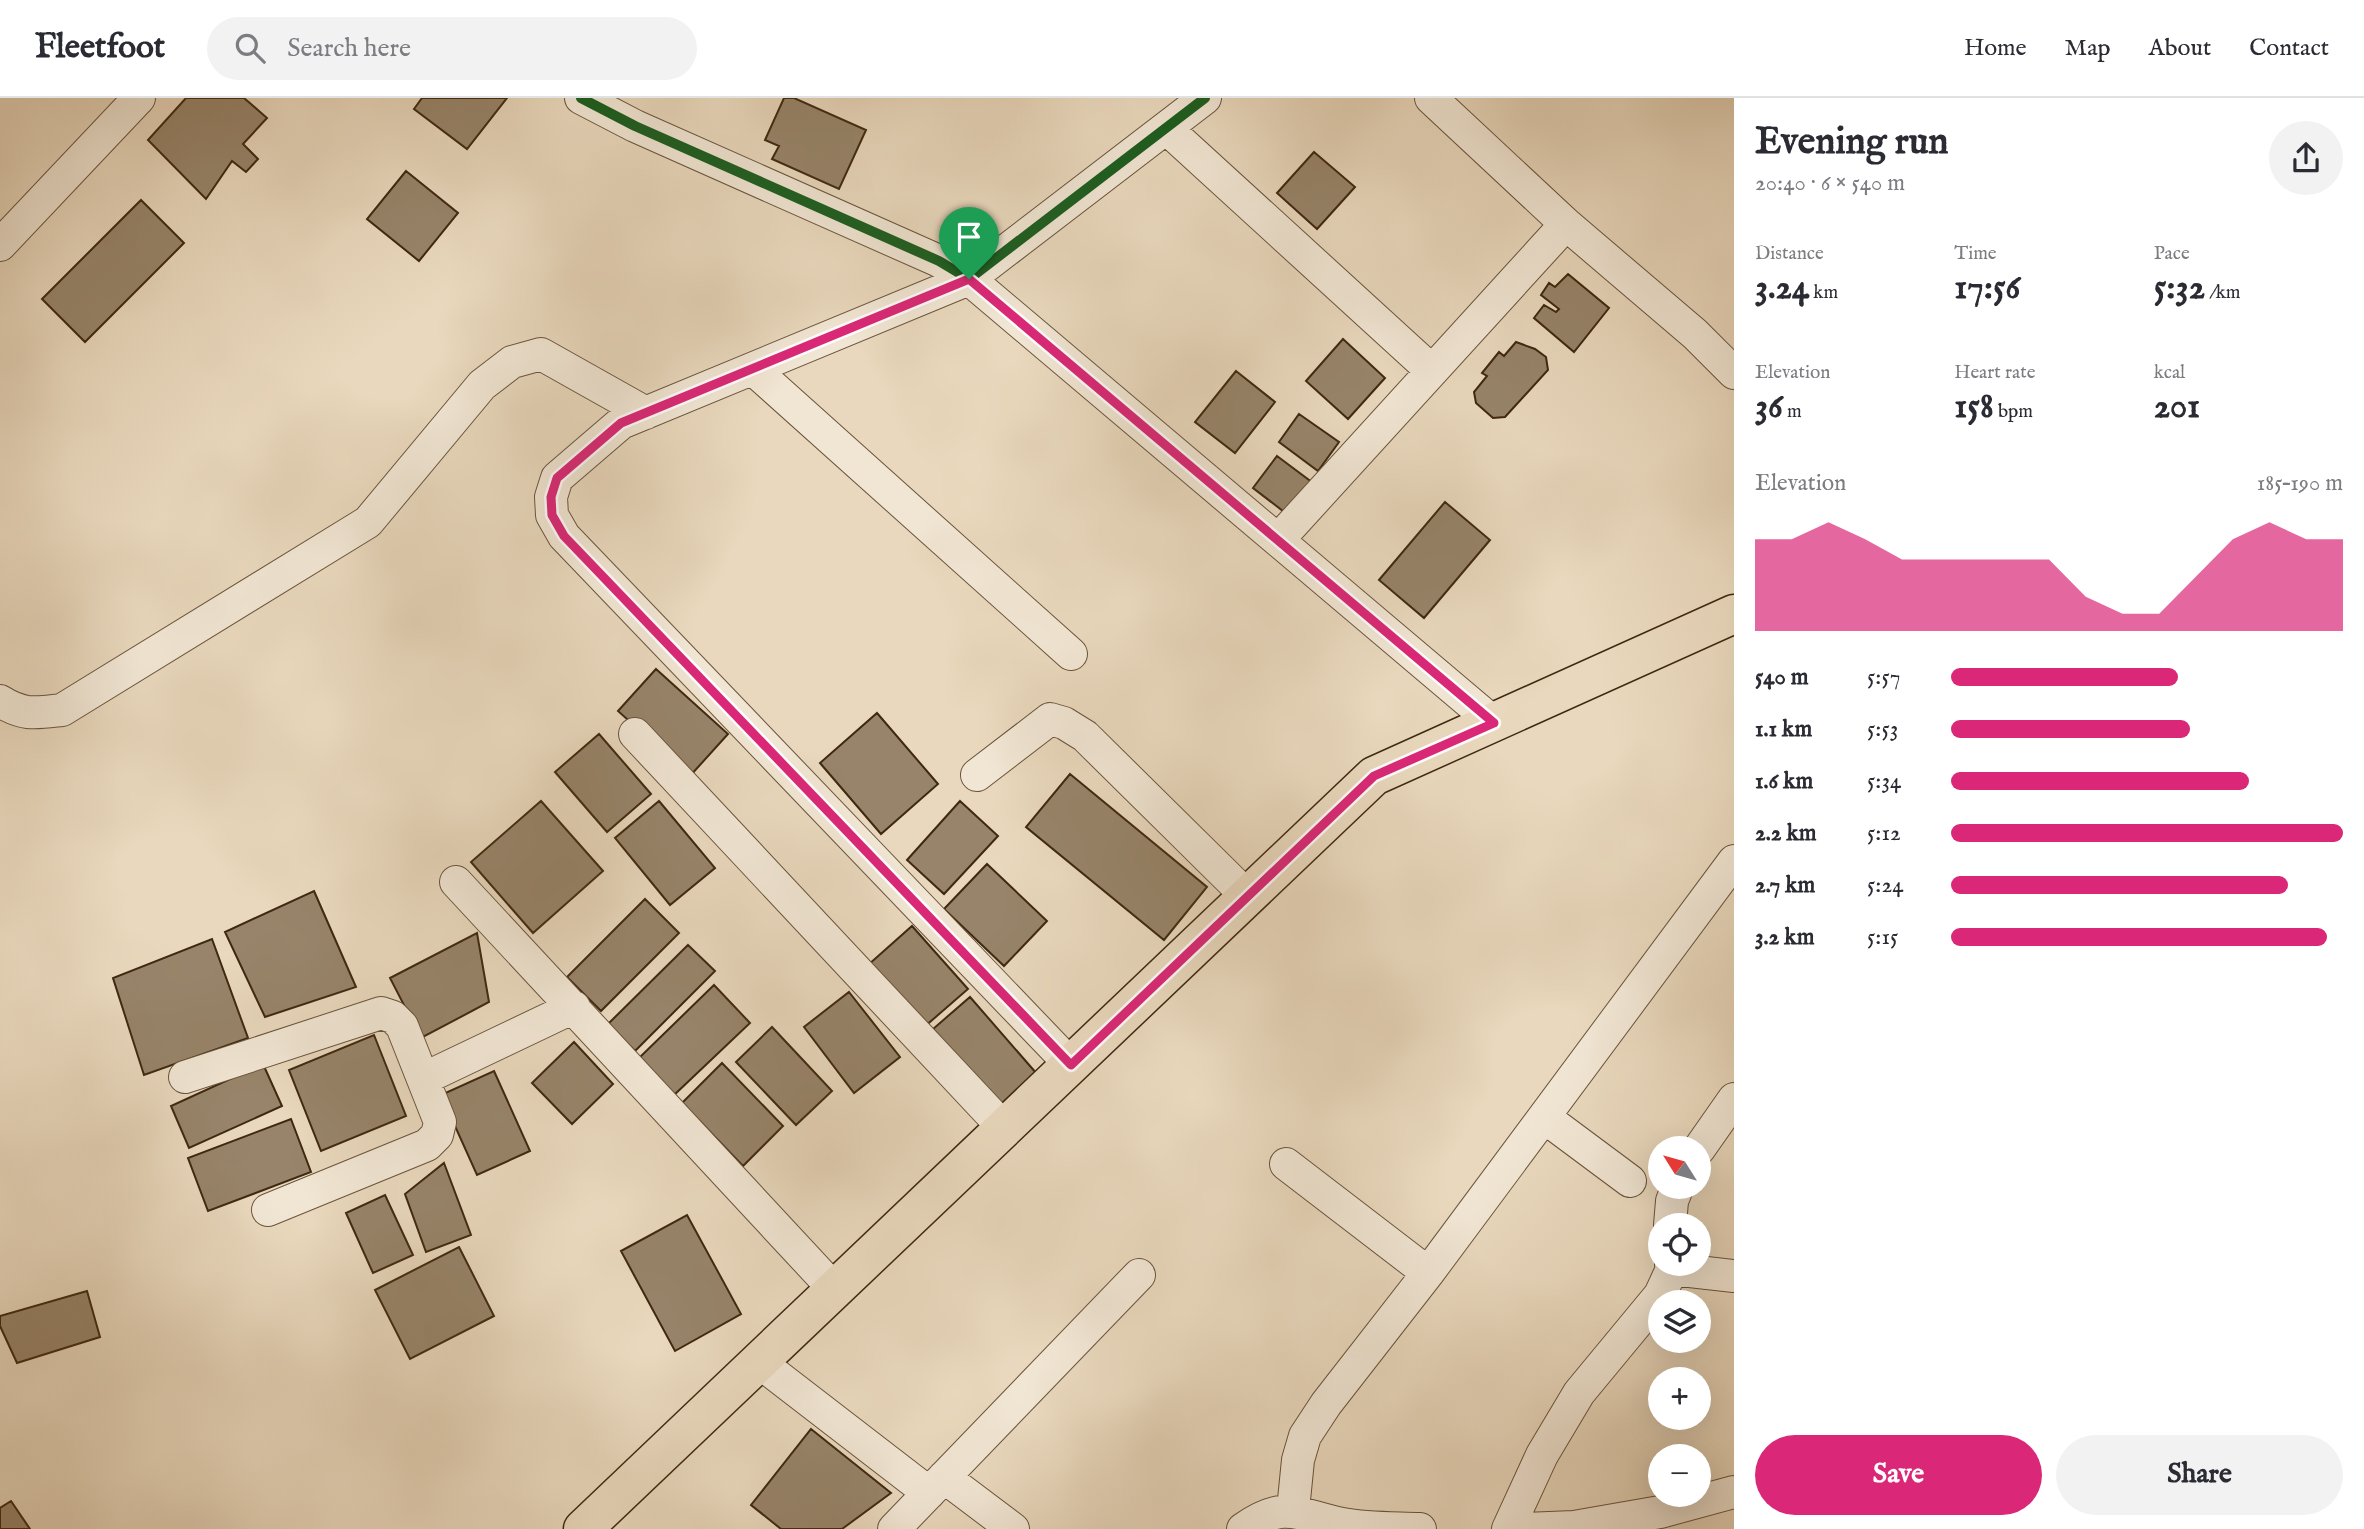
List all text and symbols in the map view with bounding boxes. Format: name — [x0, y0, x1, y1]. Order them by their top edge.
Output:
search box — [207, 17, 697, 80]
text: Fleetfoot — [35, 27, 165, 69]
icon: search — [231, 29, 269, 67]
text: Search here — [287, 32, 411, 65]
text: Home — [1964, 33, 2027, 64]
text: Map — [2065, 33, 2111, 64]
text: About — [2149, 33, 2211, 64]
text: Contact — [2249, 33, 2329, 64]
text: Evening run — [1755, 119, 1949, 167]
button: share — [2269, 121, 2343, 195]
text: 20:40 · 6 × 540 m — [1755, 169, 1905, 198]
pin — [939, 207, 999, 279]
icon: arrive — [950, 218, 988, 256]
text: Distance — [1755, 242, 1824, 266]
text: Time — [1954, 242, 1997, 266]
text: Pace — [2154, 242, 2190, 266]
text: 3.24 — [1755, 266, 1809, 311]
text: 17:56 — [1954, 266, 2020, 311]
text: 5:32 — [2154, 266, 2205, 311]
text: km — [1809, 281, 1838, 305]
text: /km — [2205, 281, 2241, 305]
text: Elevation — [1755, 361, 1830, 385]
text: Heart rate — [1954, 361, 2035, 385]
text: kcal — [2154, 361, 2185, 385]
text: 36 — [1755, 385, 1783, 430]
text: 158 — [1954, 385, 1994, 430]
text: 201 — [2154, 385, 2200, 430]
text: m — [1783, 400, 1802, 424]
text: bpm — [1994, 400, 2033, 424]
text: Elevation — [1755, 469, 1846, 498]
text: 185–190 m — [2257, 469, 2343, 498]
text: 540 m — [1755, 663, 1809, 692]
text: 5:57 — [1867, 663, 1901, 692]
text: 1.1 km — [1755, 715, 1812, 744]
text: 5:53 — [1867, 715, 1898, 744]
text: 1.6 km — [1755, 767, 1813, 796]
text: 5:34 — [1867, 767, 1901, 796]
text: 2.2 km — [1755, 819, 1817, 848]
text: 5:12 — [1867, 819, 1901, 848]
text: 2.7 km — [1755, 871, 1815, 900]
text: 5:24 — [1867, 871, 1903, 900]
text: 3.2 km — [1755, 923, 1814, 952]
text: 5:15 — [1867, 923, 1898, 952]
north arrow — [1648, 1136, 1712, 1199]
map controls — [1648, 1136, 1711, 1507]
button: locate — [1648, 1213, 1711, 1276]
button: layers — [1648, 1290, 1711, 1353]
button: + — [1648, 1367, 1711, 1430]
button: Save — [1755, 1435, 2042, 1515]
button: Share — [2056, 1435, 2343, 1515]
button: − — [1648, 1444, 1711, 1507]

